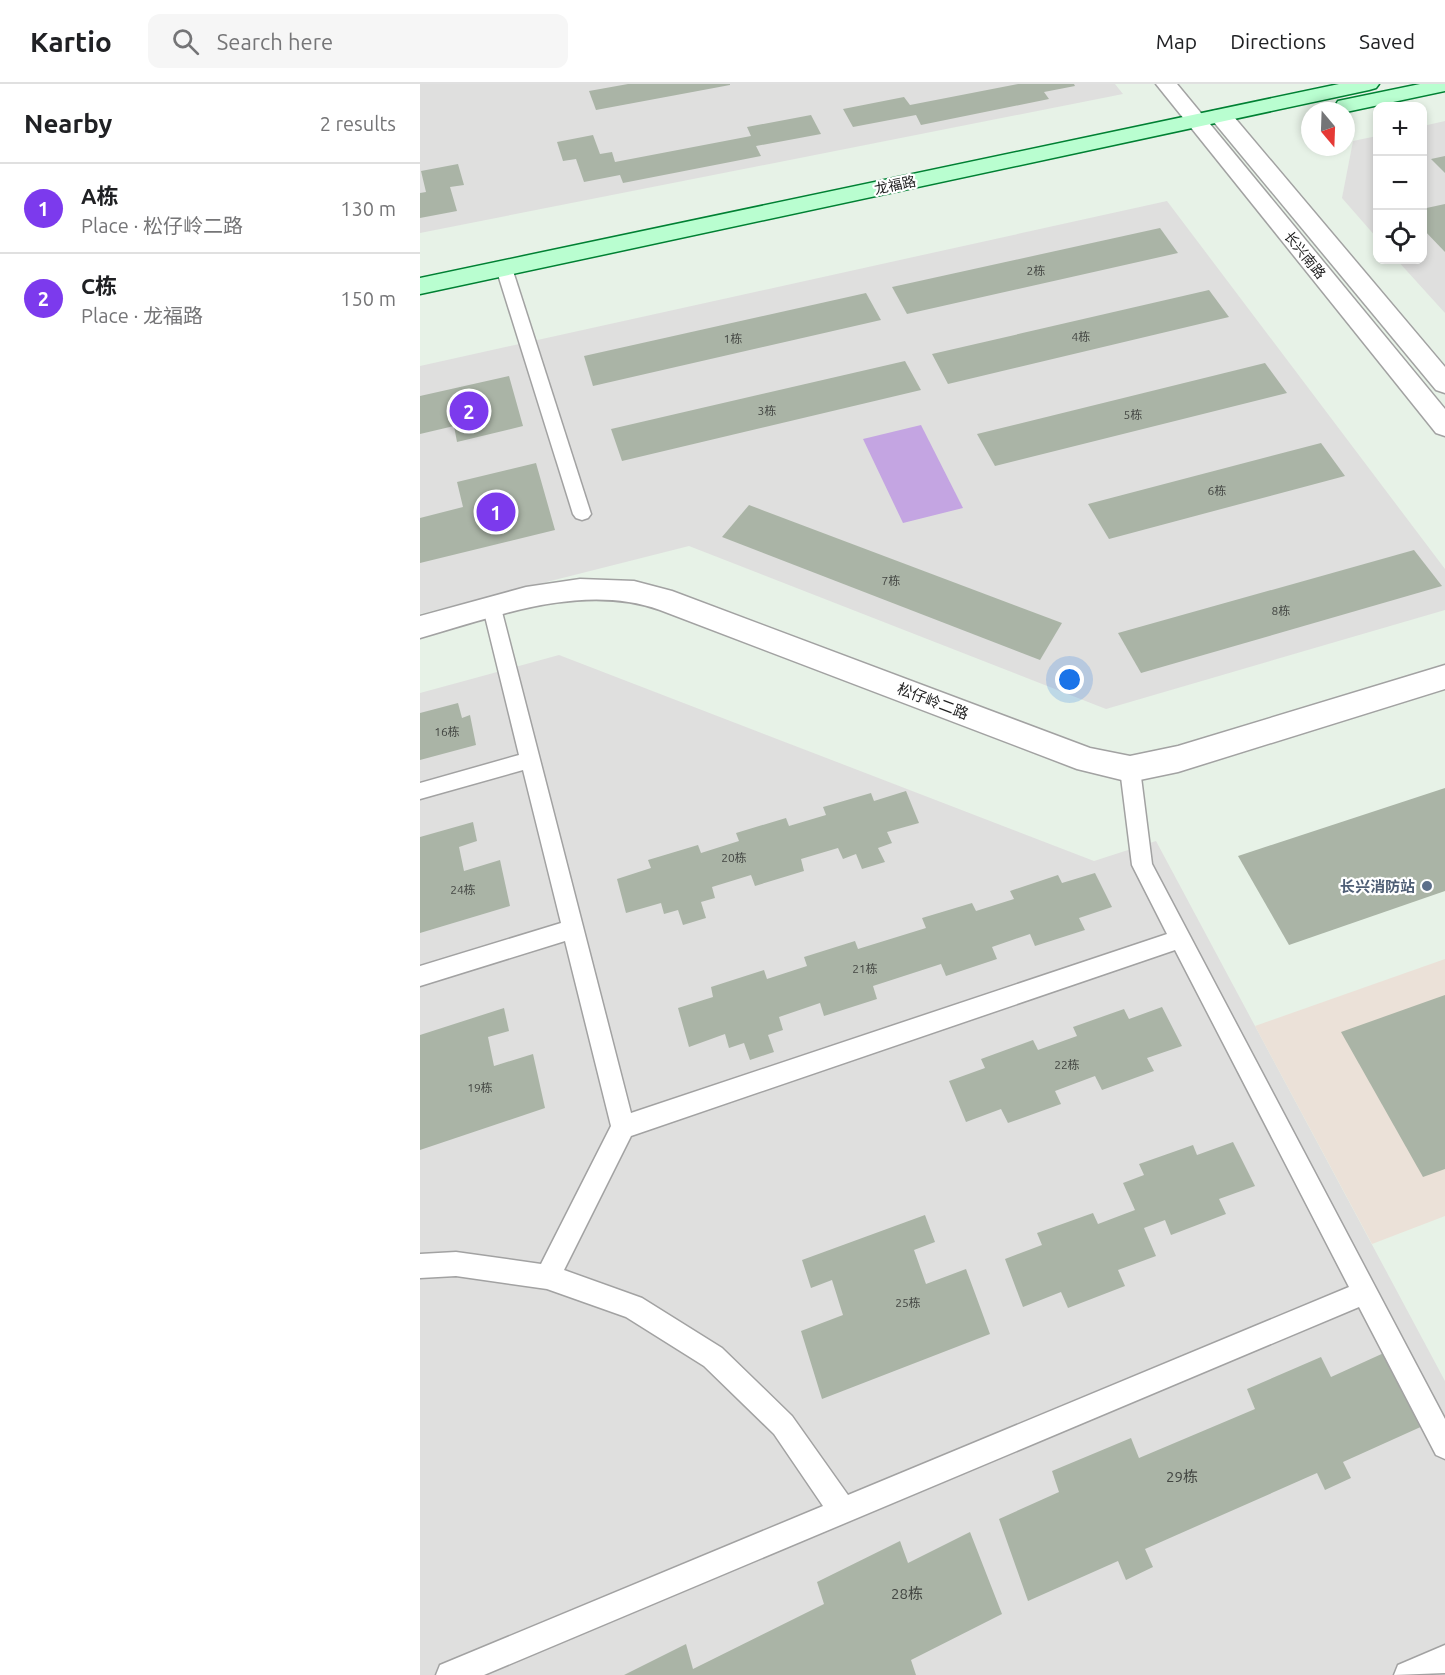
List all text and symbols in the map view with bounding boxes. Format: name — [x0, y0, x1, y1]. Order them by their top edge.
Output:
search box — [148, 14, 568, 68]
icon: search — [169, 25, 202, 58]
text: Kartio — [30, 26, 112, 57]
text: Search here — [217, 29, 333, 54]
text: Map — [1156, 29, 1197, 53]
text: Directions — [1230, 29, 1326, 53]
text: Saved — [1359, 29, 1415, 53]
north arrow — [1301, 102, 1355, 156]
map controls — [1373, 102, 1427, 264]
button: + — [1373, 102, 1427, 156]
text: Nearby — [24, 109, 112, 138]
text: 2 results — [320, 112, 396, 135]
button: − — [1373, 156, 1427, 210]
street label: 龙福路 — [873, 173, 917, 197]
text: A栋 — [81, 183, 118, 208]
text: 1 — [38, 197, 49, 220]
text: 130 m — [340, 197, 396, 220]
button: locate — [1373, 210, 1427, 264]
text: Place · 松仔岭二路 — [81, 214, 243, 237]
street label: 长兴南路 — [1281, 228, 1329, 282]
house number: 2栋 — [1027, 264, 1045, 277]
text: C栋 — [81, 273, 117, 298]
text: 2 — [38, 287, 49, 310]
text: 150 m — [340, 287, 396, 310]
text: Place · 龙福路 — [81, 304, 203, 327]
house number: 4栋 — [1072, 330, 1090, 343]
house number: 1栋 — [724, 332, 742, 345]
pin: 2 — [449, 388, 488, 434]
house number: 3栋 — [758, 404, 776, 417]
house number: 5栋 — [1124, 408, 1142, 421]
house number: 6栋 — [1208, 484, 1226, 497]
pin: 1 — [476, 490, 516, 534]
house number: 7栋 — [882, 574, 900, 587]
house number: 8栋 — [1272, 604, 1290, 617]
your location — [1055, 665, 1084, 694]
street label: 松仔岭二路 — [895, 680, 971, 722]
house number: 16栋 — [434, 725, 460, 738]
house number: 20栋 — [721, 851, 747, 864]
place label: 长兴消防站 — [1340, 878, 1415, 895]
marker: 长兴消防站 — [1420, 879, 1434, 893]
house number: 24栋 — [450, 883, 476, 896]
house number: 21栋 — [852, 962, 878, 975]
house number: 22栋 — [1054, 1058, 1080, 1071]
house number: 19栋 — [467, 1081, 493, 1094]
house number: 25栋 — [895, 1296, 921, 1309]
house number: 29栋 — [1166, 1468, 1198, 1485]
house number: 28栋 — [891, 1585, 923, 1602]

